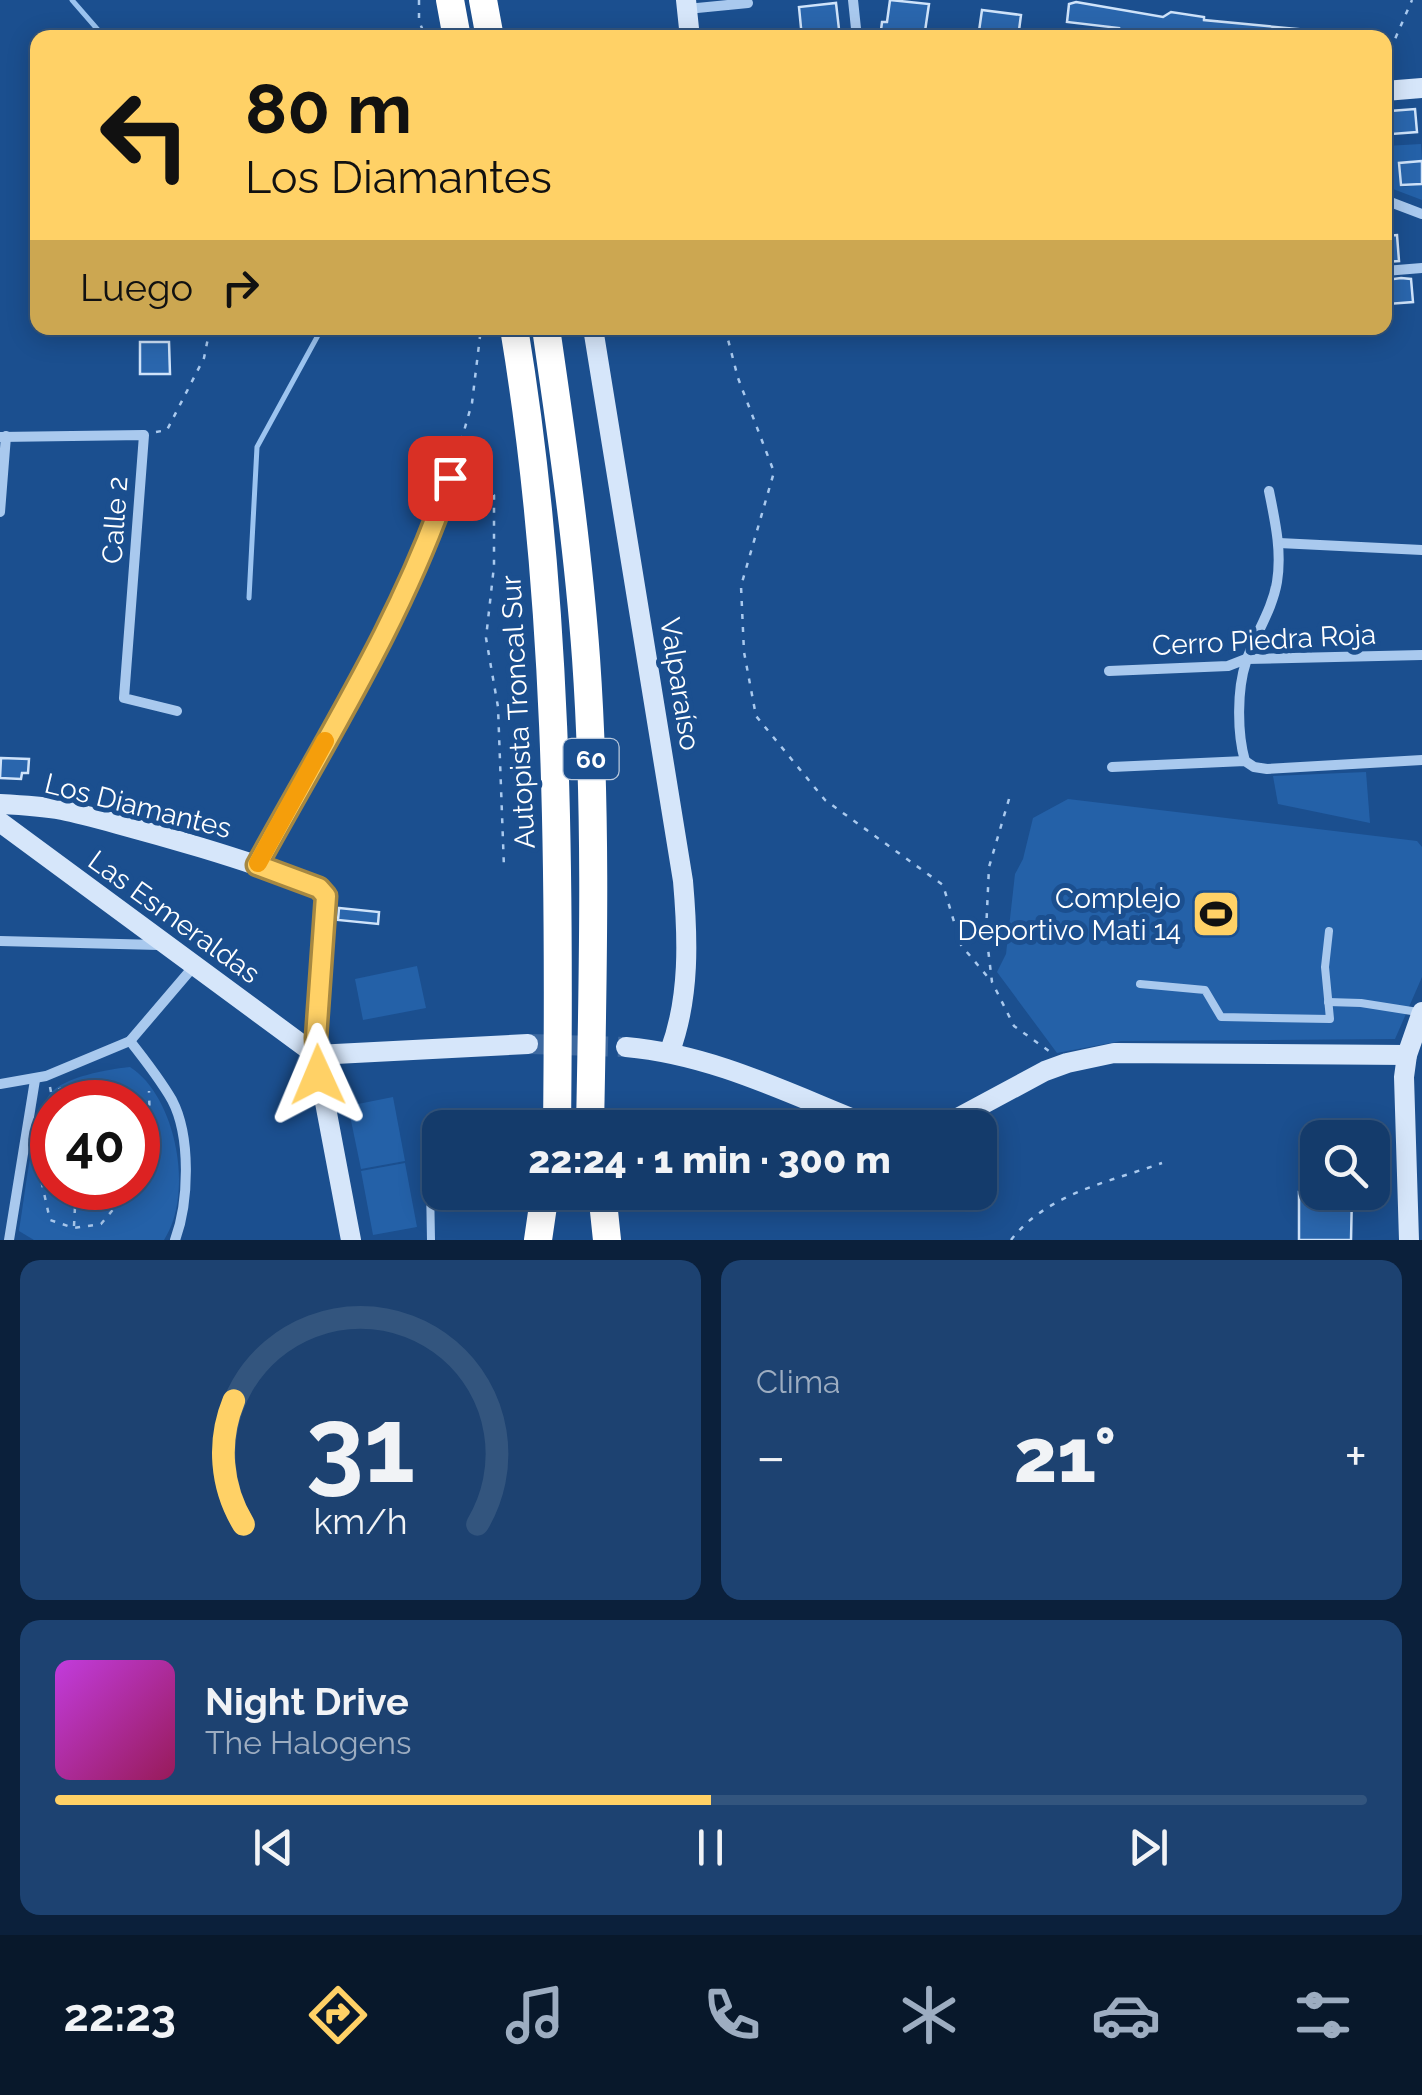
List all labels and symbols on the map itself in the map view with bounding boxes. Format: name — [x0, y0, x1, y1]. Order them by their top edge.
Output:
pin — [408, 436, 493, 521]
street label: Calle 2 — [95, 475, 135, 565]
street label: Autopista Troncal Sur — [494, 574, 542, 850]
street label: Valparaíso — [653, 615, 707, 753]
street label: Cerro Piedra Roja — [1151, 618, 1377, 662]
road number: 60 — [564, 739, 618, 779]
street label: Los Diamantes — [41, 767, 235, 845]
street label: Las Esmeraldas — [82, 844, 266, 990]
place label: Complejo Deportivo Mati 14 — [958, 882, 1181, 947]
sports icon: Complejo Deportivo Mati 14 — [1190, 888, 1242, 940]
position arrow — [266, 1023, 370, 1127]
speed limit sign: 40 — [30, 1080, 160, 1210]

